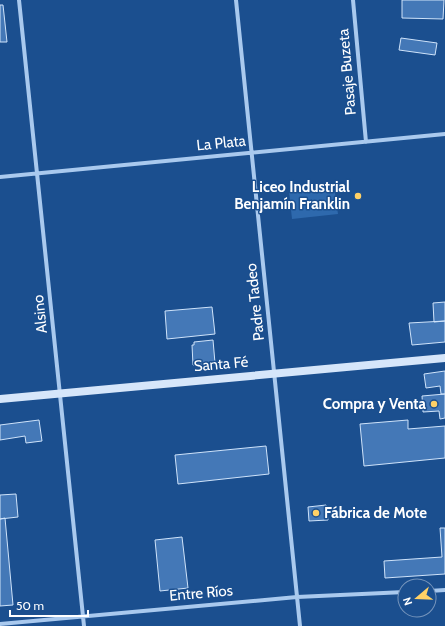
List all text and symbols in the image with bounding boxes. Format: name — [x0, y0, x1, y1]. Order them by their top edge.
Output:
street label: Pasaje Buzeta — [334, 27, 360, 116]
street label: La Plata — [195, 131, 247, 155]
place label: Liceo Industrial Benjamín Franklin — [234, 178, 350, 213]
marker: Liceo Industrial Benjamín Franklin — [353, 191, 363, 201]
street label: Padre Tadeo — [242, 262, 268, 342]
street label: Alsino — [29, 294, 51, 334]
street label: Santa Fé — [193, 353, 249, 375]
place label: Compra y Venta — [323, 395, 427, 413]
marker: Compra y Venta — [429, 399, 439, 409]
place label: Fábrica de Mote — [324, 504, 427, 522]
marker: Fábrica de Mote — [311, 508, 321, 518]
north arrow — [397, 578, 437, 618]
street label: Entre Ríos — [168, 581, 234, 605]
scale bar — [10, 592, 88, 618]
text: N — [400, 595, 415, 607]
text: 50 m — [16, 598, 44, 613]

